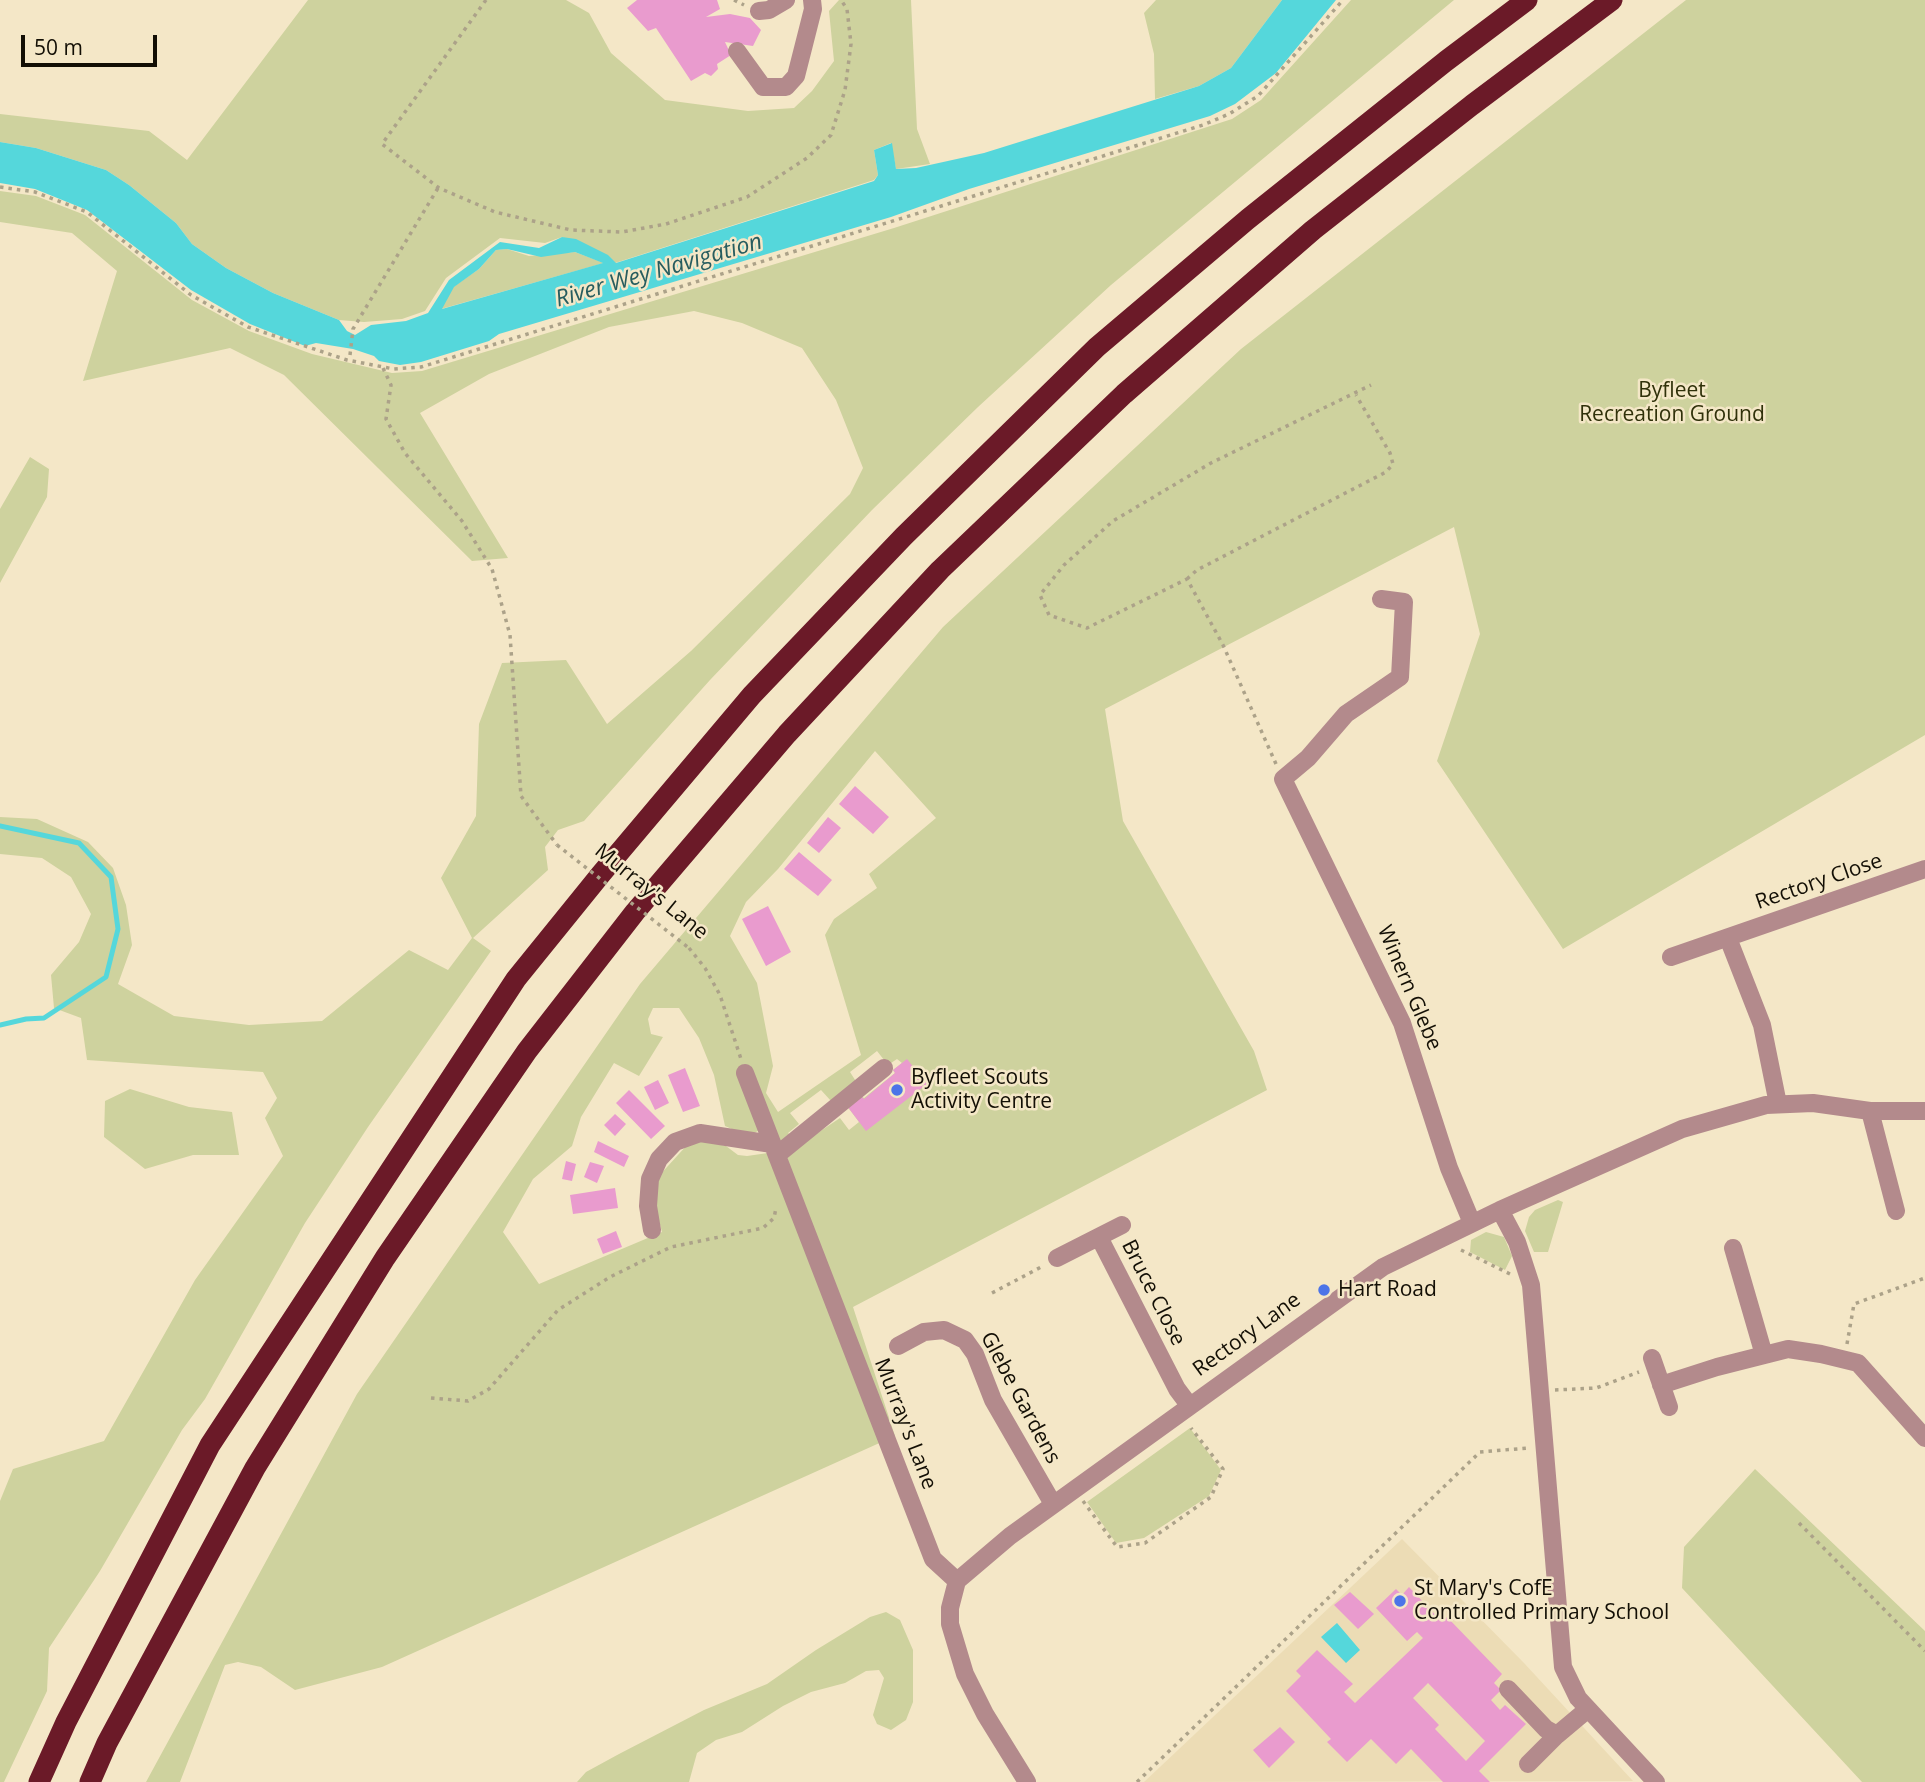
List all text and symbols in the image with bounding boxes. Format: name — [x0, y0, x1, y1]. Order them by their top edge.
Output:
scale bar — [24, 21, 161, 65]
text: 50 m — [34, 33, 83, 61]
water label: River Wey Navigation — [552, 228, 766, 314]
park label: Byfleet Recreation Ground — [1579, 378, 1765, 428]
street label: Murray's Lane — [589, 839, 713, 945]
street label: Rectory Close — [1752, 849, 1886, 915]
street label: Winern Glebe — [1371, 922, 1447, 1054]
place label: Byfleet Scouts Activity Centre — [911, 1065, 1052, 1115]
marker: Byfleet Scouts Activity Centre — [889, 1082, 905, 1098]
street label: Bruce Close — [1116, 1236, 1190, 1350]
place label: Hart Road — [1338, 1277, 1437, 1303]
marker: Hart Road — [1316, 1282, 1332, 1298]
street label: Rectory Lane — [1188, 1288, 1306, 1382]
street label: Glebe Gardens — [975, 1328, 1065, 1468]
street label: Murray's Lane — [868, 1355, 942, 1493]
place label: St Mary's CofE Controlled Primary School — [1414, 1576, 1669, 1626]
marker: St Mary's CofE Controlled Primary School — [1392, 1593, 1408, 1609]

